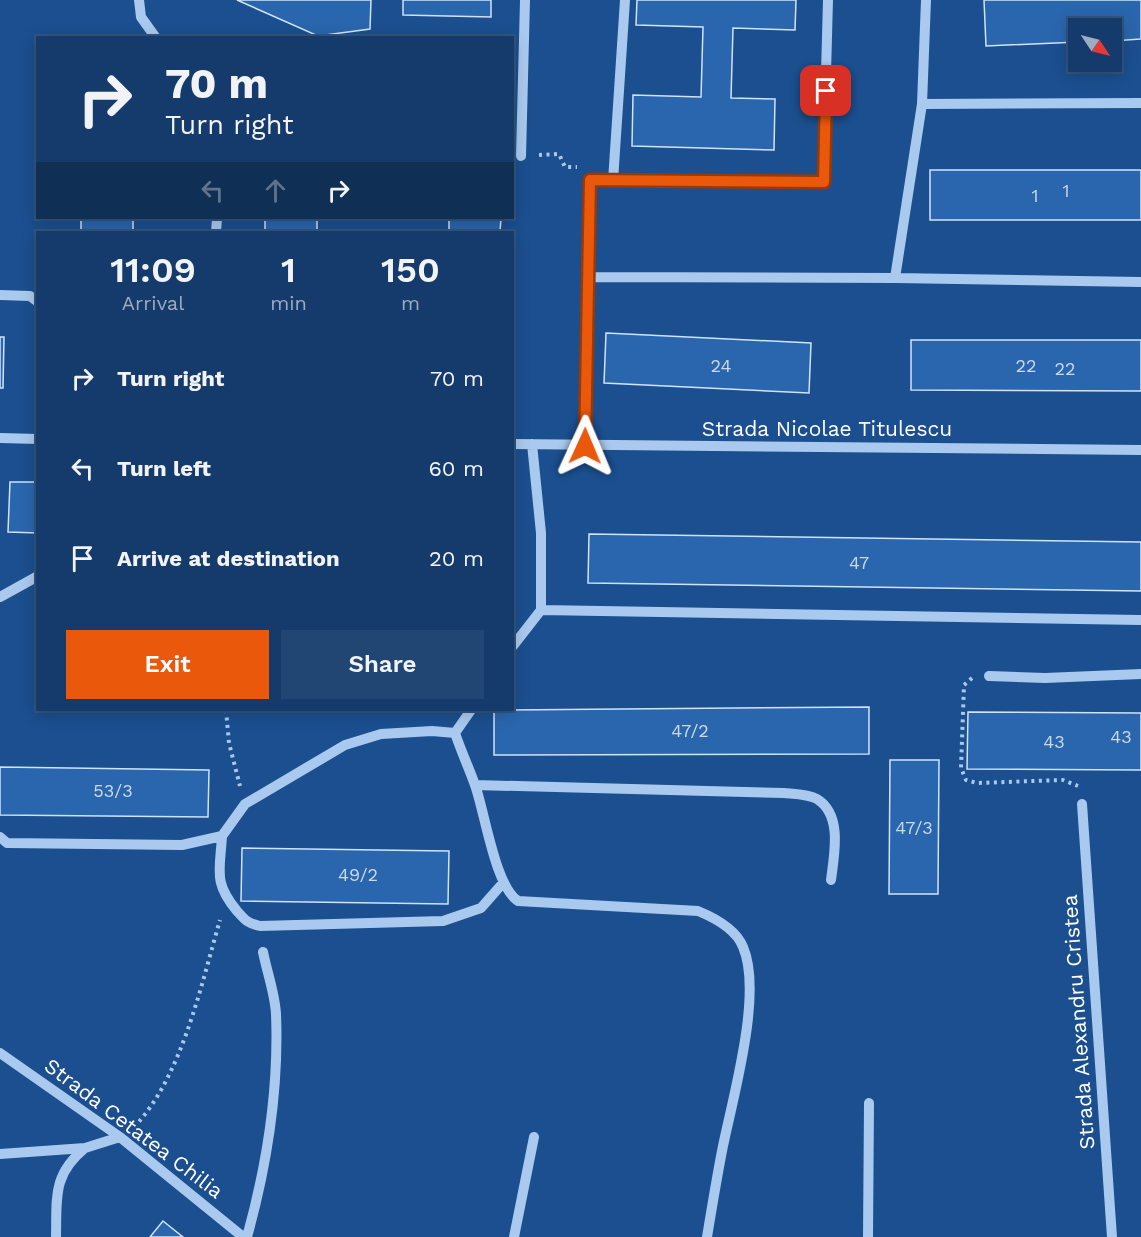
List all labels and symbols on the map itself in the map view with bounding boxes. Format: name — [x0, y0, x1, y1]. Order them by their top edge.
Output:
north arrow — [1068, 18, 1122, 72]
pin — [800, 65, 851, 116]
house number: 1 — [1062, 180, 1070, 201]
house number: 1 — [1031, 185, 1039, 206]
house number: 24 — [711, 355, 731, 376]
house number: 22 — [1016, 355, 1037, 376]
house number: 22 — [1055, 358, 1076, 379]
position arrow — [553, 414, 617, 478]
street label: Strada Nicolae Titulescu — [702, 416, 952, 441]
house number: 47 — [849, 552, 869, 573]
house number: 47/2 — [671, 720, 709, 741]
house number: 43 — [1110, 726, 1132, 747]
house number: 43 — [1043, 731, 1065, 752]
house number: 53/3 — [93, 780, 133, 801]
house number: 47/3 — [895, 817, 933, 838]
house number: 49/2 — [338, 864, 378, 885]
street label: Strada Alexandru Cristea — [1057, 894, 1099, 1150]
street label: Strada Cetatea Chilia — [40, 1053, 228, 1203]

